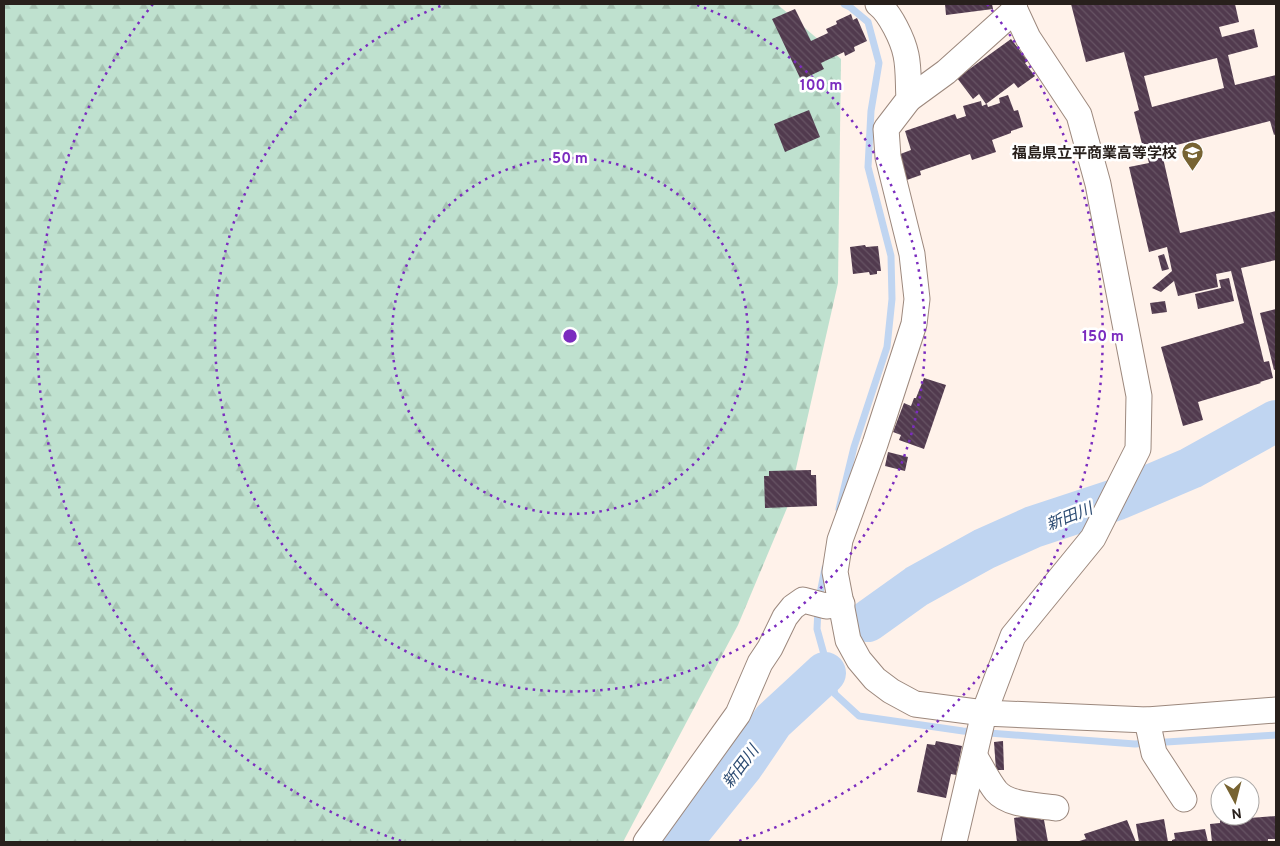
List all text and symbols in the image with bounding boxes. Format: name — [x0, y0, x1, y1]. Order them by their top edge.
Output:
text: 100 m — [800, 77, 842, 96]
school or university icon: 福島県立平商業高等学校 — [1181, 141, 1205, 172]
place label: 福島県立平商業高等学校 — [1011, 144, 1177, 164]
text: 50 m — [552, 150, 588, 169]
centre of rings — [561, 327, 579, 345]
text: 150 m — [1082, 328, 1124, 347]
water label: 新田川 — [1044, 499, 1098, 536]
water label: 新田川 — [719, 740, 765, 792]
north arrow — [1210, 776, 1260, 826]
text: N — [1230, 803, 1242, 821]

